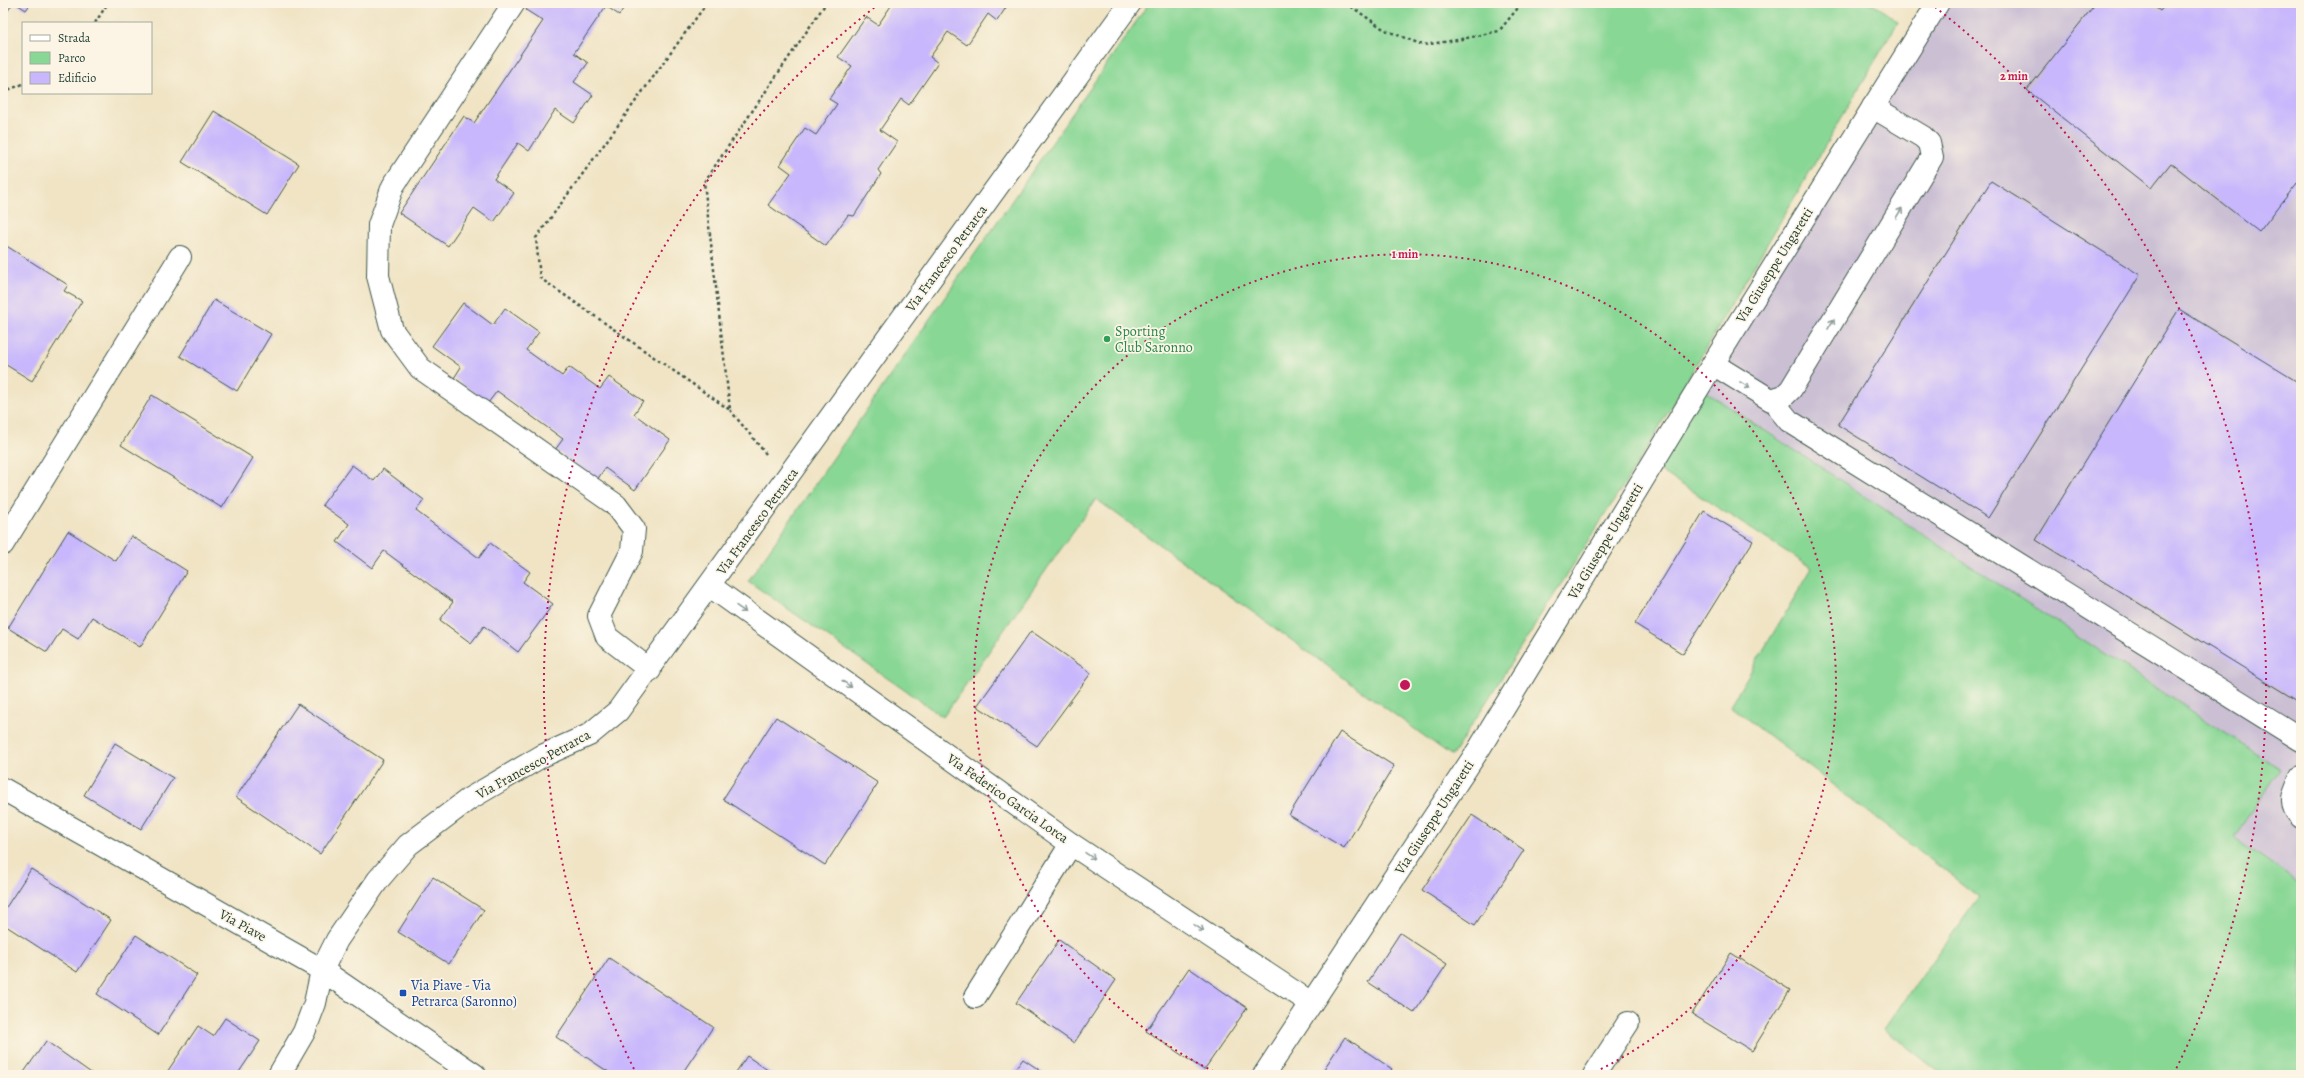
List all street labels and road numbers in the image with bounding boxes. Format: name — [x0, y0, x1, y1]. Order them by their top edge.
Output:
street label: Via Francesco Petrarca — [901, 201, 992, 316]
street label: Via Giuseppe Ungaretti — [1731, 204, 1818, 327]
street label: Via Francesco Petrarca — [712, 464, 803, 579]
street label: Via Giuseppe Ungaretti — [1563, 480, 1648, 604]
street label: Via Francesco Petrarca — [472, 725, 594, 804]
street label: Via Federico Garcia Lorca — [942, 749, 1073, 848]
street label: Via Giuseppe Ungaretti — [1390, 756, 1478, 879]
street label: Via Piave — [215, 904, 270, 946]

